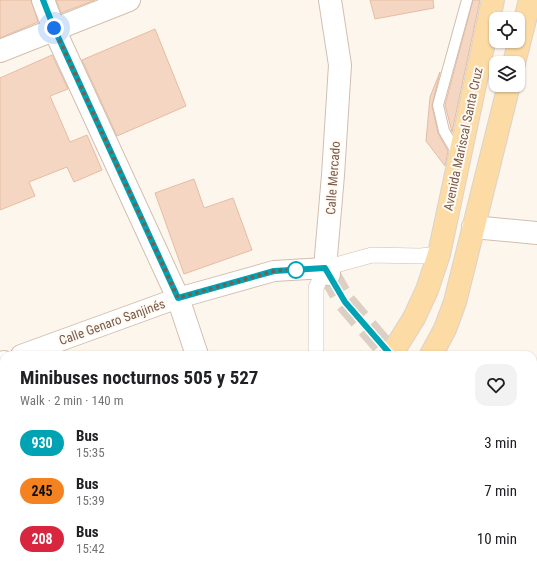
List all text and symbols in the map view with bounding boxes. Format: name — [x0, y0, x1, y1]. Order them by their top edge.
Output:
map controls — [489, 12, 525, 92]
button: locate — [489, 12, 525, 48]
your location — [44, 18, 64, 38]
button: layers — [489, 56, 525, 92]
street label: Avenida Mariscal Santa Cruz — [440, 66, 486, 212]
street label: Calle Mercado — [323, 141, 343, 215]
unlabelled marker — [287, 261, 305, 279]
street label: Calle Genaro Sanjinés — [57, 296, 167, 348]
button: heart — [475, 364, 517, 406]
text: Minibuses nocturnos 505 y 527 — [20, 366, 258, 389]
text: Walk · 2 min · 140 m — [20, 393, 124, 408]
text: Bus — [76, 427, 99, 445]
text: 3 min — [484, 434, 517, 452]
text: 930 — [31, 435, 53, 451]
text: 15:35 — [76, 445, 105, 460]
text: Bus — [76, 475, 99, 493]
text: 7 min — [484, 482, 517, 500]
text: 245 — [31, 483, 53, 499]
text: 15:39 — [76, 493, 105, 508]
text: Bus — [76, 523, 99, 541]
text: 10 min — [477, 530, 517, 548]
text: 208 — [31, 531, 53, 547]
text: 15:42 — [76, 541, 105, 556]

